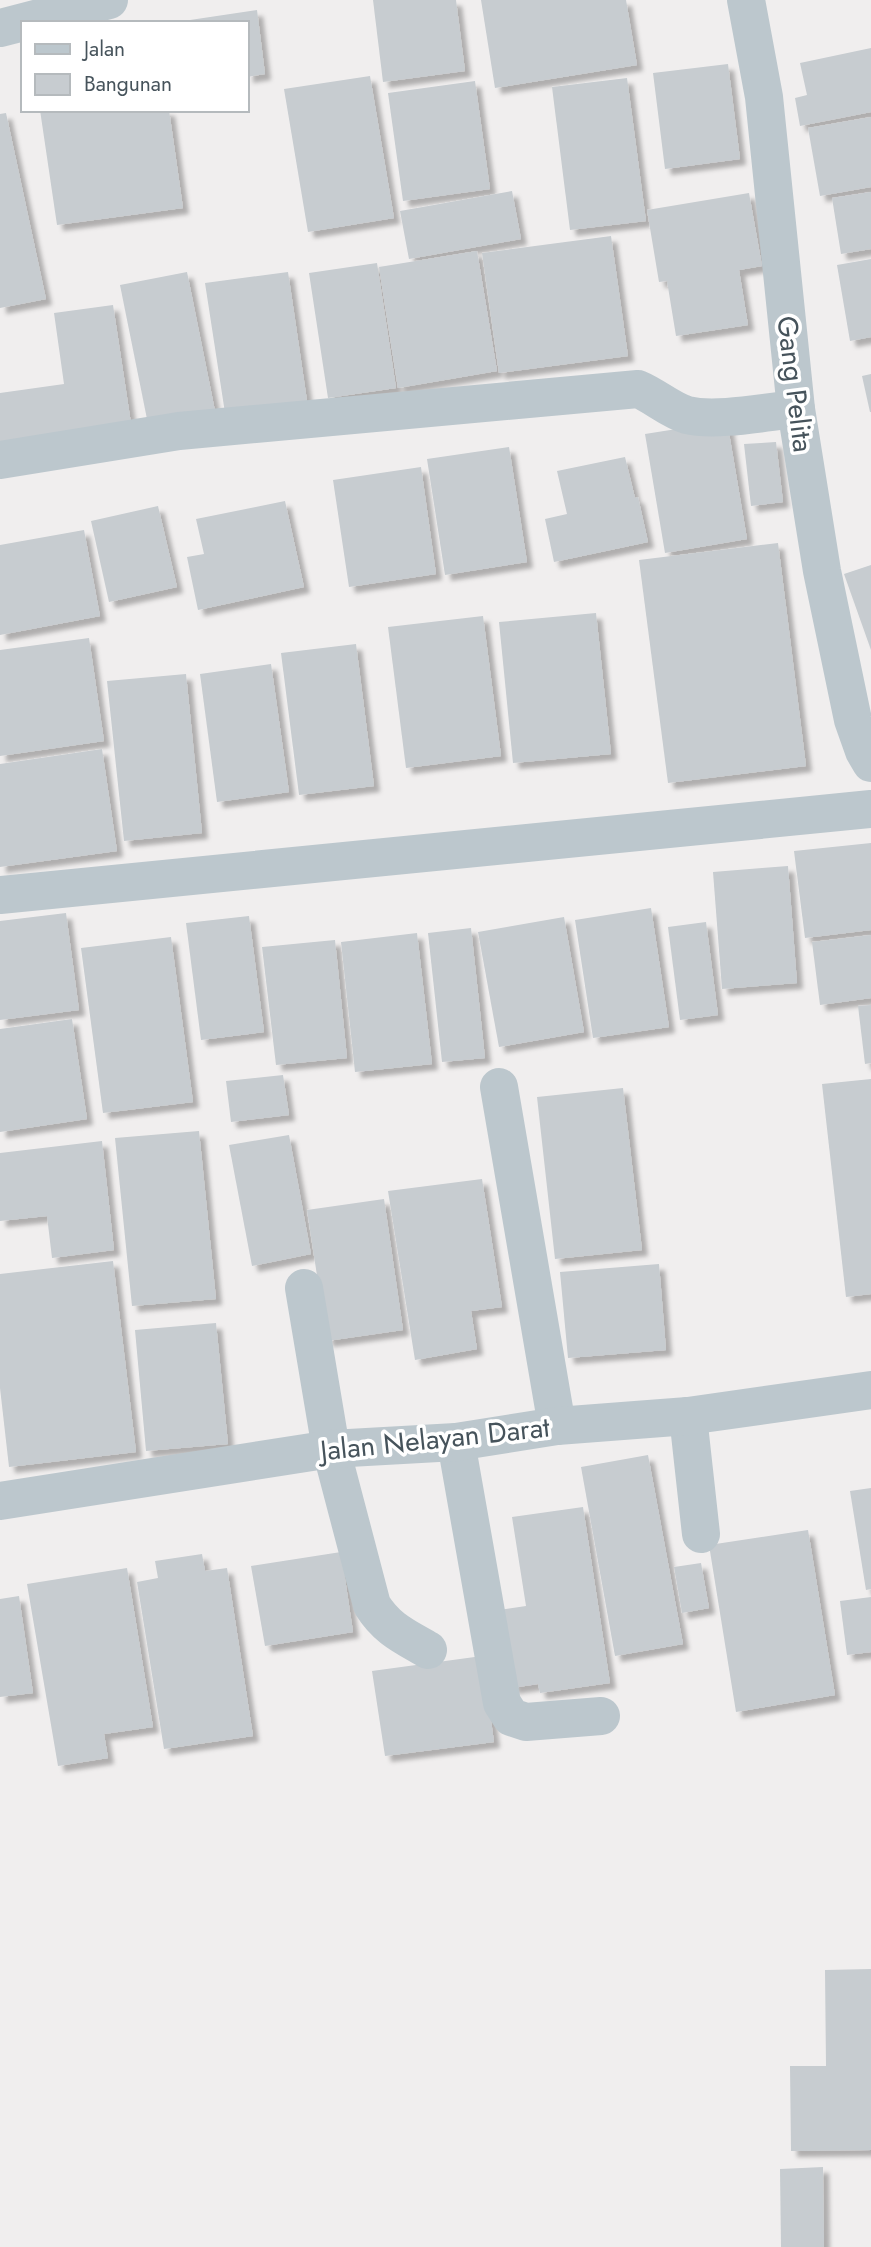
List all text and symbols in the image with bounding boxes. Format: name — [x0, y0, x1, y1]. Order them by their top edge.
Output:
legend — [21, 21, 248, 112]
text: Jalan — [81, 34, 125, 64]
text: Bangunan — [84, 69, 172, 99]
street label: Gang Pelita — [766, 313, 824, 455]
street label: Jalan Nelayan Darat — [314, 1407, 552, 1472]

